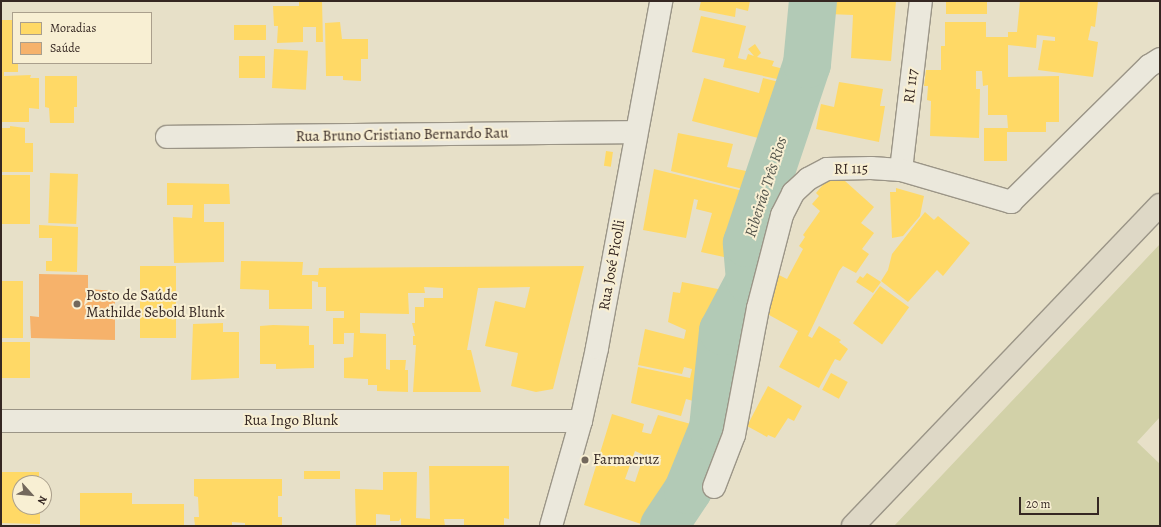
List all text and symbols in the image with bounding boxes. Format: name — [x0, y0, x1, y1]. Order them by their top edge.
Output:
legend — [12, 12, 152, 64]
text: Moradias — [50, 20, 96, 36]
text: Saúde — [50, 40, 80, 56]
street label: RI 117 — [900, 68, 922, 104]
street label: Rua Bruno Cristiano Bernardo Rau — [296, 124, 508, 146]
water label: Ribeirão Três Rios — [741, 134, 791, 240]
street label: RI 115 — [834, 160, 868, 178]
street label: Rua José Picolli — [595, 218, 629, 312]
place label: Posto de Saúde Mathilde Sebold Blunk — [86, 286, 225, 321]
marker: Posto de Saúde Mathilde Sebold Blunk — [71, 298, 83, 310]
street label: Rua Ingo Blunk — [244, 412, 338, 430]
place label: Farmacruz — [593, 451, 659, 469]
marker: Farmacruz — [580, 455, 590, 465]
north arrow — [12, 475, 52, 515]
scale bar — [1021, 489, 1101, 515]
text: N — [34, 493, 51, 507]
text: 20 m — [1026, 496, 1050, 512]

